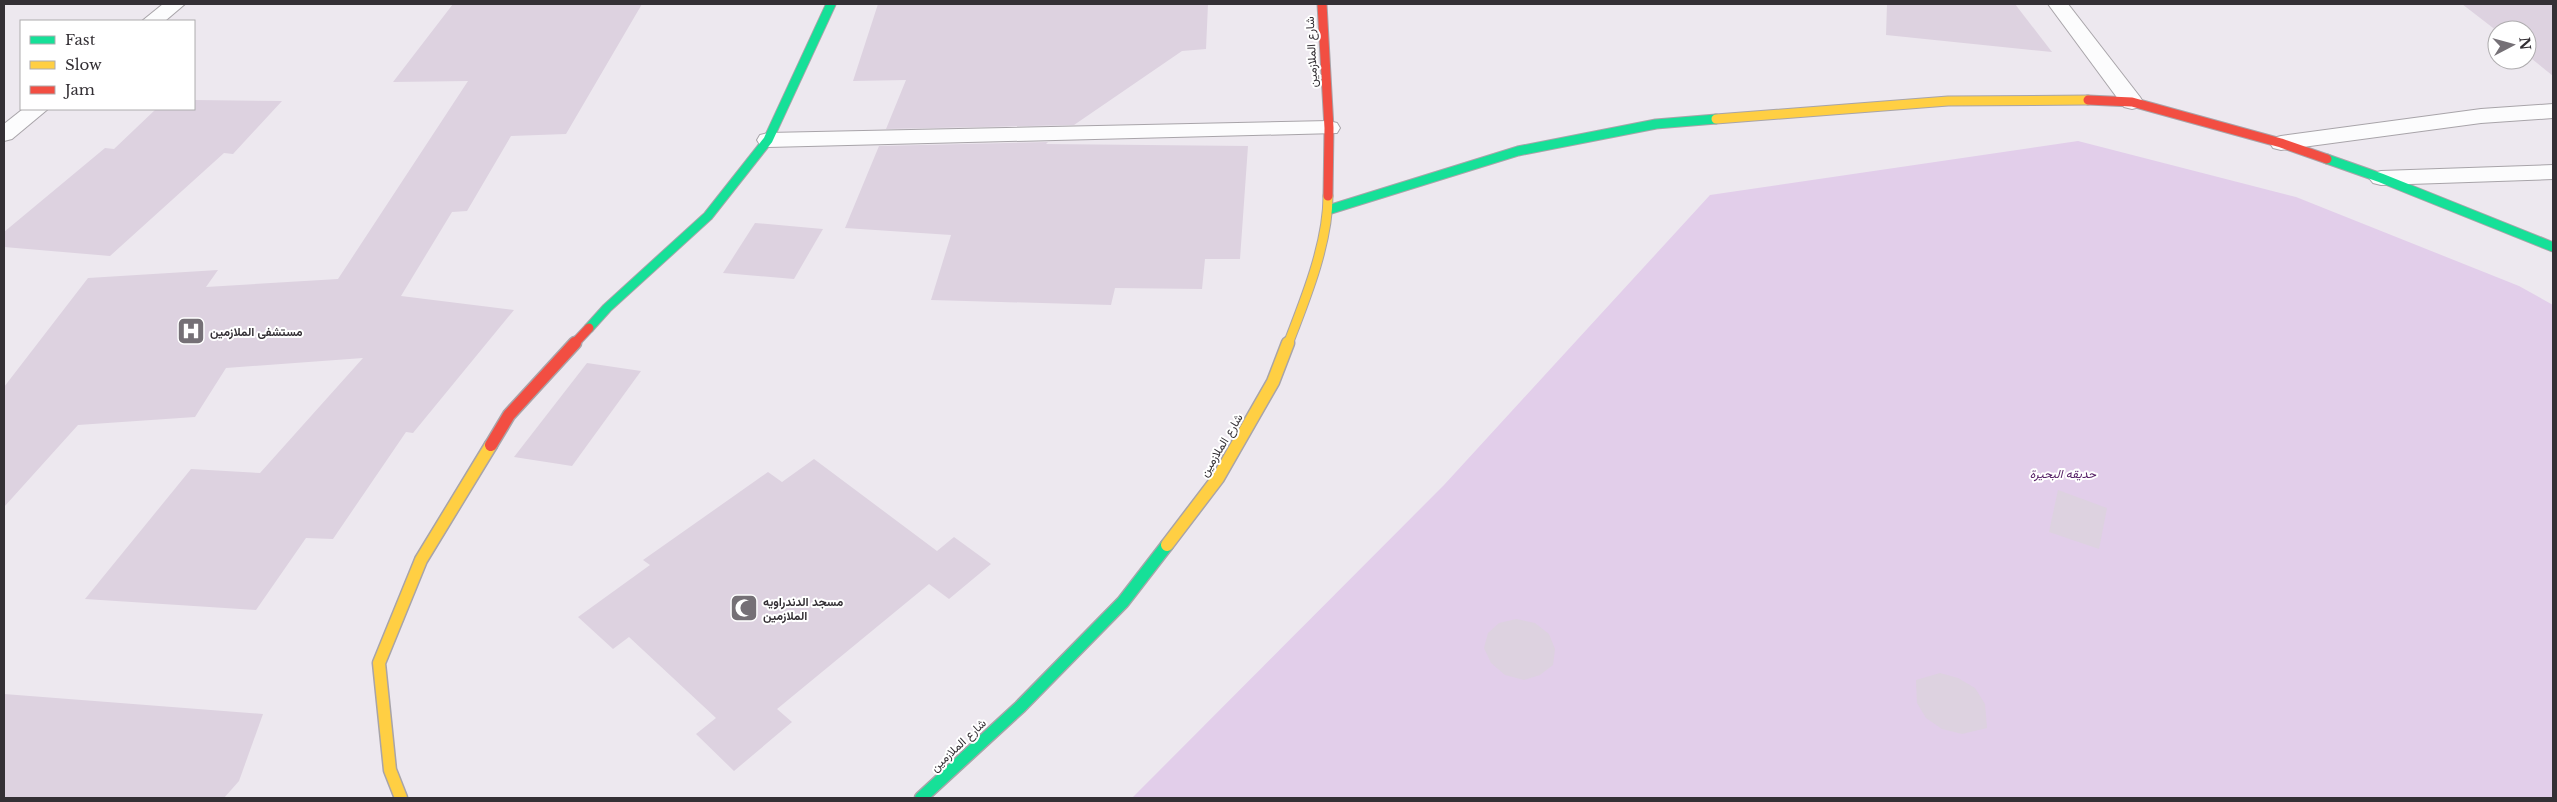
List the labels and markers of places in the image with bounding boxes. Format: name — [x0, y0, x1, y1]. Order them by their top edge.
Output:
hospital icon: مستشفى الملازمين — [176, 316, 206, 346]
place label: مستشفى الملازمين — [210, 324, 303, 340]
mosque icon: مسجد الدندراويه الملازمين — [729, 593, 759, 623]
place label: مسجد الدندراويه الملازمين — [763, 594, 844, 624]

